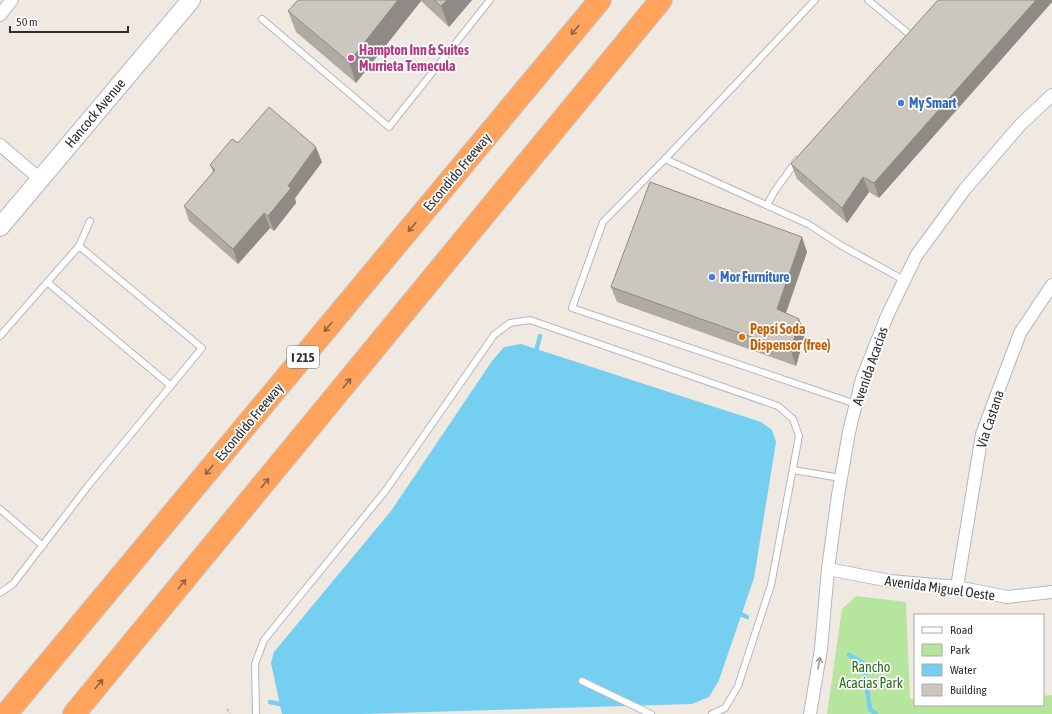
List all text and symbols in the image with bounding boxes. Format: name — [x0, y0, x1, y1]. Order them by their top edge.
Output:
scale bar — [10, 8, 128, 34]
text: 50 m — [16, 15, 38, 29]
one-way arrow — [571, 25, 580, 35]
place label: Hampton Inn & Suites Murrieta Temecula — [359, 42, 469, 74]
marker: Hampton Inn & Suites Murrieta Temecula — [346, 53, 356, 63]
street label: Hancock Avenue — [61, 75, 129, 151]
place label: My Smart — [909, 95, 957, 111]
marker: My Smart — [896, 98, 906, 108]
street label: Escondido Freeway — [420, 130, 494, 214]
one-way arrow — [407, 221, 416, 232]
place label: Mor Furniture — [720, 269, 790, 285]
marker: Mor Furniture — [707, 272, 717, 282]
one-way arrow — [324, 321, 333, 332]
place label: Pepsi Soda Dispensor (free) — [750, 321, 831, 353]
street label: Avenida Acacias — [849, 324, 891, 408]
marker: Pepsi Soda Dispensor (free) — [737, 332, 747, 342]
road number: I 215 — [287, 346, 319, 368]
one-way arrow — [343, 377, 352, 388]
street label: Escondido Freeway — [212, 380, 286, 464]
street label: Via Castana — [973, 388, 1007, 450]
one-way arrow — [205, 464, 214, 475]
one-way arrow — [260, 478, 269, 489]
street label: Avenida Miguel Oeste — [884, 572, 996, 604]
one-way arrow — [178, 578, 187, 589]
legend — [914, 614, 1044, 706]
text: Road — [950, 623, 973, 637]
text: Park — [950, 643, 971, 657]
one-way arrow — [815, 657, 823, 670]
park label: Rancho Acacias Park — [839, 659, 903, 691]
text: Water — [950, 663, 977, 677]
one-way arrow — [95, 679, 104, 689]
text: Building — [950, 683, 988, 697]

